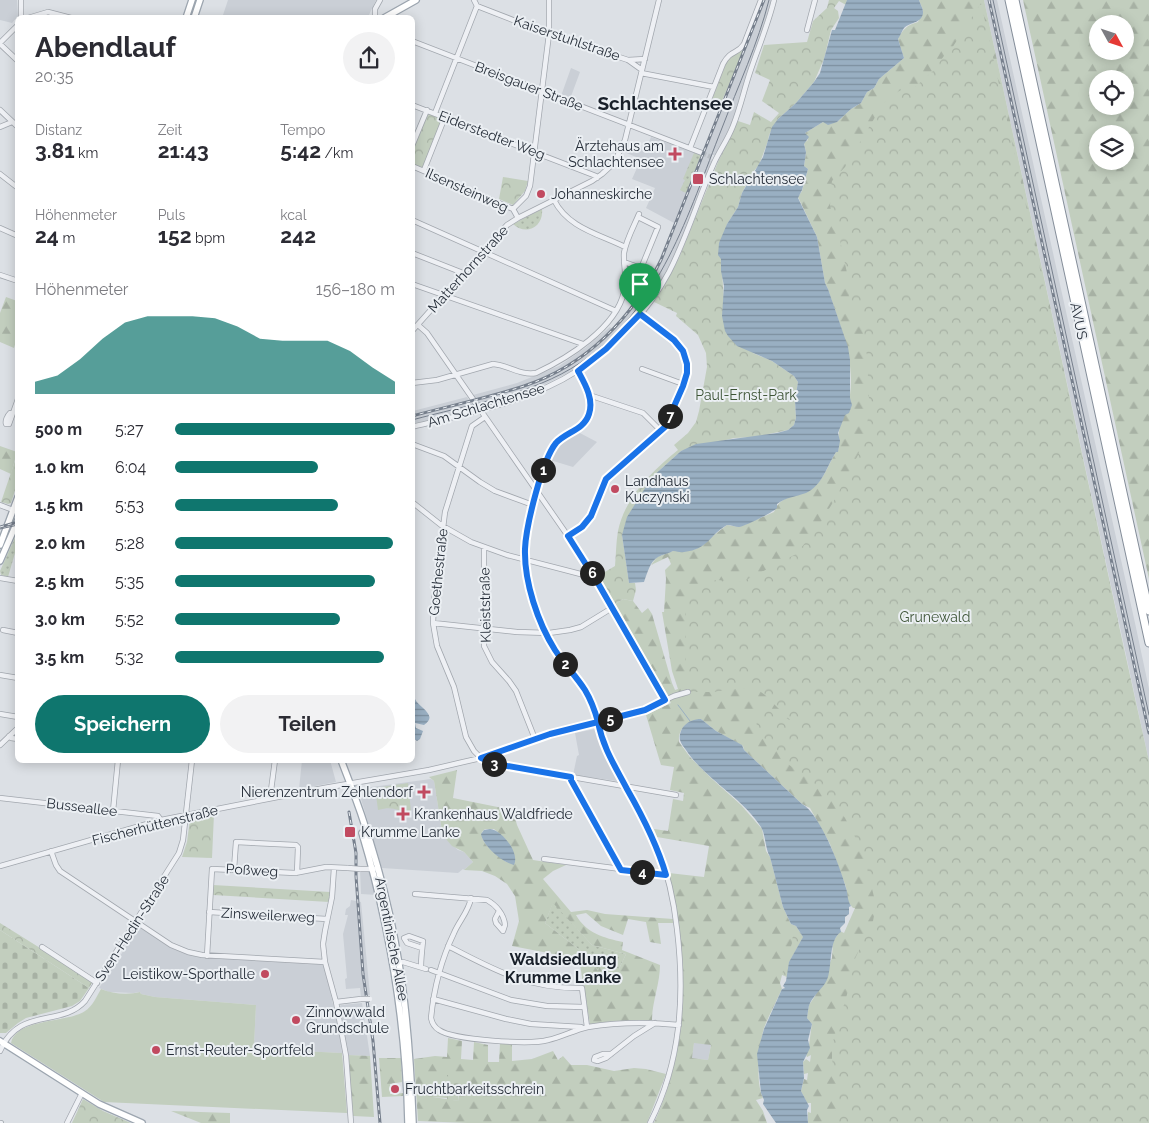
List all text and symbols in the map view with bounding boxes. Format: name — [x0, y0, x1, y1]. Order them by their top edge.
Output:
street label: Kaiserstuhlstraße — [512, 12, 622, 64]
north arrow — [1089, 15, 1134, 60]
map controls — [1089, 15, 1134, 170]
text: Abendlauf — [35, 31, 176, 64]
button: share — [343, 32, 395, 84]
street label: Breisgauer Straße — [473, 58, 585, 114]
text: 20:35 — [35, 67, 73, 86]
button: locate — [1089, 70, 1134, 115]
district label: Schlachtensee — [597, 92, 733, 114]
street label: Eiderstedter Weg — [437, 107, 547, 163]
text: Distanz — [35, 122, 82, 138]
text: Zeit — [158, 122, 182, 138]
text: Tempo — [280, 122, 325, 138]
button: layers — [1089, 125, 1134, 170]
place label: Ärztehaus am Schlachtensee — [568, 136, 664, 170]
text: 3.81 — [35, 138, 75, 163]
text: 21:43 — [158, 138, 209, 163]
text: 5:42 — [280, 138, 321, 163]
text: km — [75, 145, 98, 161]
text: /km — [321, 145, 353, 161]
marker: Ärztehaus am Schlachtensee — [668, 147, 682, 161]
street label: Ilsensteinweg — [423, 165, 511, 215]
place label: Schlachtensee — [709, 171, 805, 187]
marker: Schlachtensee — [691, 172, 705, 186]
place label: Johanneskirche — [551, 186, 652, 202]
marker: Johanneskirche — [535, 188, 547, 200]
text: Höhenmeter — [35, 207, 117, 223]
text: Puls — [158, 207, 185, 223]
text: kcal — [280, 207, 307, 223]
street label: Matterhornstraße — [425, 222, 511, 316]
text: 24 — [35, 223, 59, 248]
text: 152 — [158, 223, 192, 248]
text: 242 — [280, 223, 316, 248]
text: m — [59, 230, 75, 246]
text: bpm — [192, 230, 225, 246]
pin — [619, 263, 661, 314]
icon: arrive — [626, 270, 654, 298]
text: Höhenmeter — [35, 280, 129, 299]
text: 156–180 m — [316, 280, 395, 299]
street label: AVUS — [1067, 301, 1091, 341]
street label: Am Schlachtensee — [426, 380, 546, 430]
park label: Paul-Ernst-Park — [695, 387, 797, 403]
pin: 7 — [658, 404, 682, 428]
text: 7 — [667, 408, 674, 424]
text: 500 m — [35, 420, 82, 439]
text: 5:27 — [115, 420, 144, 439]
text: 1.0 km — [35, 458, 84, 477]
text: 6:04 — [115, 458, 146, 477]
pin: 1 — [530, 458, 556, 482]
text: 1 — [540, 462, 547, 478]
place label: Landhaus Kuczynski — [625, 473, 690, 505]
marker: Landhaus Kuczynski — [609, 483, 621, 495]
text: 1.5 km — [35, 496, 83, 515]
text: 5:53 — [115, 496, 144, 515]
street label: Goethestraße — [425, 528, 451, 616]
text: 2.0 km — [35, 534, 85, 553]
text: 5:28 — [115, 534, 145, 553]
pin: 6 — [580, 560, 604, 586]
text: 6 — [588, 565, 597, 581]
street label: Kleiststraße — [476, 567, 494, 643]
text: 2.5 km — [35, 572, 84, 591]
text: 5:35 — [115, 572, 144, 591]
park label: Grunewald — [900, 609, 970, 625]
text: 3.0 km — [35, 610, 85, 629]
text: 5:52 — [115, 610, 144, 629]
text: 3.5 km — [35, 648, 84, 667]
text: 5:32 — [115, 648, 144, 667]
pin: 2 — [552, 652, 578, 676]
text: 2 — [562, 656, 569, 672]
button: Speichern — [35, 695, 210, 753]
button: Teilen — [220, 695, 395, 753]
pin: 5 — [598, 706, 622, 732]
text: 5 — [607, 711, 614, 727]
pin: 3 — [482, 752, 506, 776]
text: 3 — [491, 756, 498, 772]
place label: Nierenzentrum Zehlendorf — [241, 784, 414, 800]
marker: Nierenzentrum Zehlendorf — [417, 785, 431, 799]
street label: Busseallee — [46, 795, 118, 819]
street label: Fischerhüttenstraße — [90, 802, 220, 848]
place label: Krankenhaus Waldfriede — [414, 806, 573, 822]
marker: Krankenhaus Waldfriede — [396, 807, 410, 821]
place label: Krumme Lanke — [361, 824, 460, 840]
marker: Krumme Lanke — [343, 825, 357, 839]
pin: 4 — [630, 860, 654, 884]
street label: Poßweg — [225, 861, 279, 879]
text: 4 — [639, 864, 647, 880]
street label: Sven-Hedin-Straße — [92, 872, 172, 984]
street label: Argentinische Allee — [372, 876, 412, 1002]
street label: Zinsweilerweg — [221, 905, 315, 925]
district label: Waldsiedlung Krumme Lanke — [505, 950, 622, 987]
place label: Leistikow-Sporthalle — [122, 966, 255, 982]
marker: Leistikow-Sporthalle — [259, 968, 271, 980]
place label: Zinnowwald Grundschule — [306, 1004, 389, 1036]
marker: Zinnowwald Grundschule — [290, 1014, 302, 1026]
place label: Ernst-Reuter-Sportfeld — [166, 1042, 314, 1058]
marker: Ernst-Reuter-Sportfeld — [150, 1044, 162, 1056]
place label: Fruchtbarkeitsschrein — [405, 1081, 544, 1097]
marker: Fruchtbarkeitsschrein — [389, 1083, 401, 1095]

